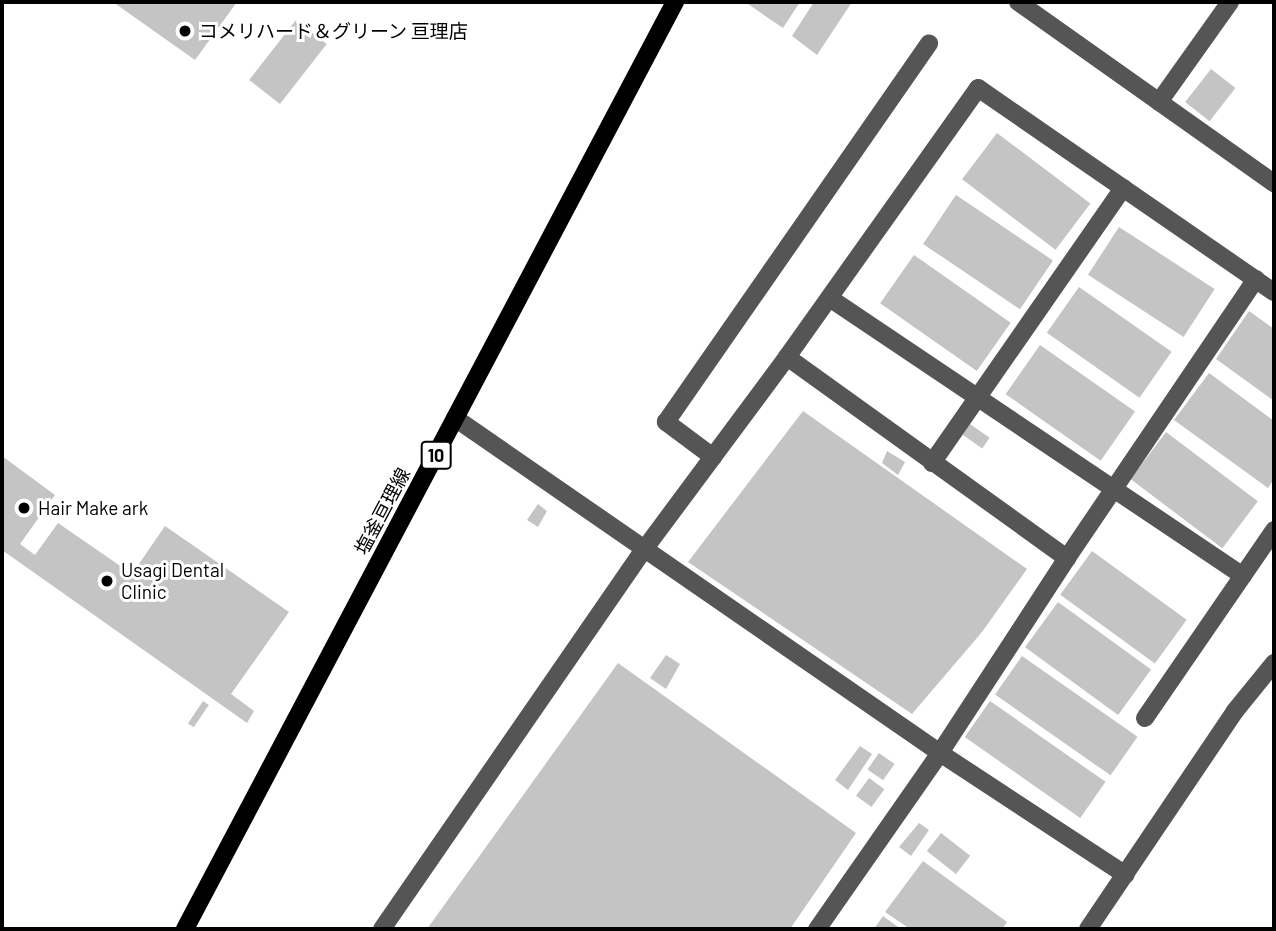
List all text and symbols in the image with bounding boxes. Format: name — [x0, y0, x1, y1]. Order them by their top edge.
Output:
place label: コメリハード＆グリーン 亘理店 — [199, 20, 469, 42]
marker: コメリハード＆グリーン 亘理店 — [177, 23, 193, 39]
road number: 10 — [420, 440, 452, 470]
street label: 塩釜亘理線 — [350, 464, 414, 558]
place label: Hair Make ark — [38, 497, 148, 519]
marker: Hair Make ark — [16, 500, 32, 516]
place label: Usagi Dental Clinic — [121, 559, 224, 603]
marker: Usagi Dental Clinic — [99, 573, 115, 589]

